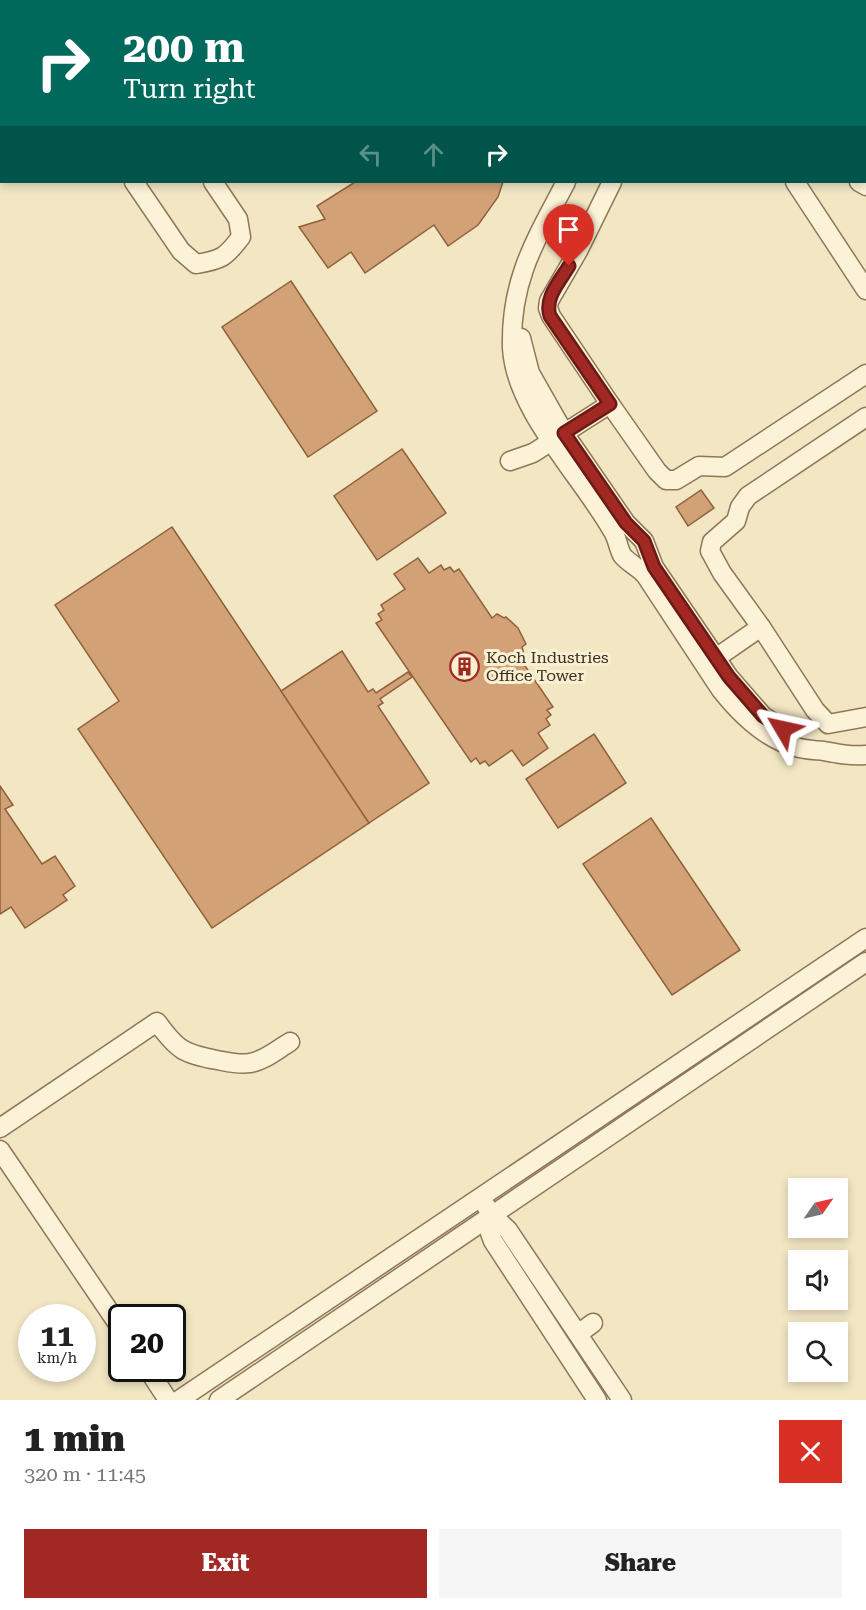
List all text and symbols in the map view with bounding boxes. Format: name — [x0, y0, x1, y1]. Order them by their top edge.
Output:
text: 200 m — [123, 23, 245, 72]
icon: right — [24, 24, 102, 102]
text: Turn right — [123, 73, 256, 105]
icon: left — [354, 138, 387, 171]
icon: ahead — [417, 138, 450, 171]
icon: right — [480, 138, 513, 171]
pin — [543, 204, 594, 266]
icon: arrive — [552, 213, 585, 246]
place label: Koch Industries Office Tower — [486, 648, 609, 685]
building icon: Koch Industries Office Tower — [449, 650, 481, 682]
position arrow — [751, 697, 815, 761]
north arrow — [788, 1178, 848, 1238]
map controls — [788, 1178, 848, 1382]
button: sound — [788, 1250, 848, 1310]
speed limit sign: 20 — [108, 1304, 186, 1382]
text: 11 — [40, 1318, 74, 1353]
button: search — [788, 1322, 848, 1382]
text: km/h — [37, 1349, 77, 1367]
text: 1 min — [24, 1418, 125, 1460]
button: close — [779, 1420, 842, 1483]
text: 320 m · 11:45 — [24, 1462, 146, 1486]
button: Exit — [24, 1529, 427, 1598]
button: Share — [439, 1529, 842, 1598]

